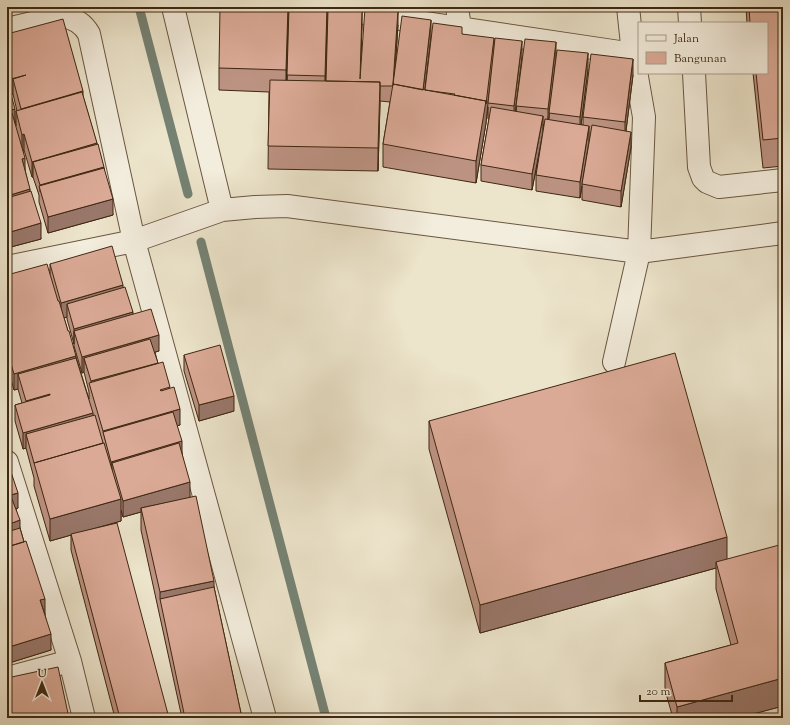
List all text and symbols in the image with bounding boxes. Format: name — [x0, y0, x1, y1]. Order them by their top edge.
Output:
legend — [638, 22, 768, 74]
text: Jalan — [673, 30, 699, 48]
text: Bangunan — [674, 50, 727, 68]
north arrow — [22, 663, 62, 703]
text: U — [37, 666, 47, 682]
scale bar — [640, 677, 732, 703]
text: 20 m — [646, 683, 671, 701]

